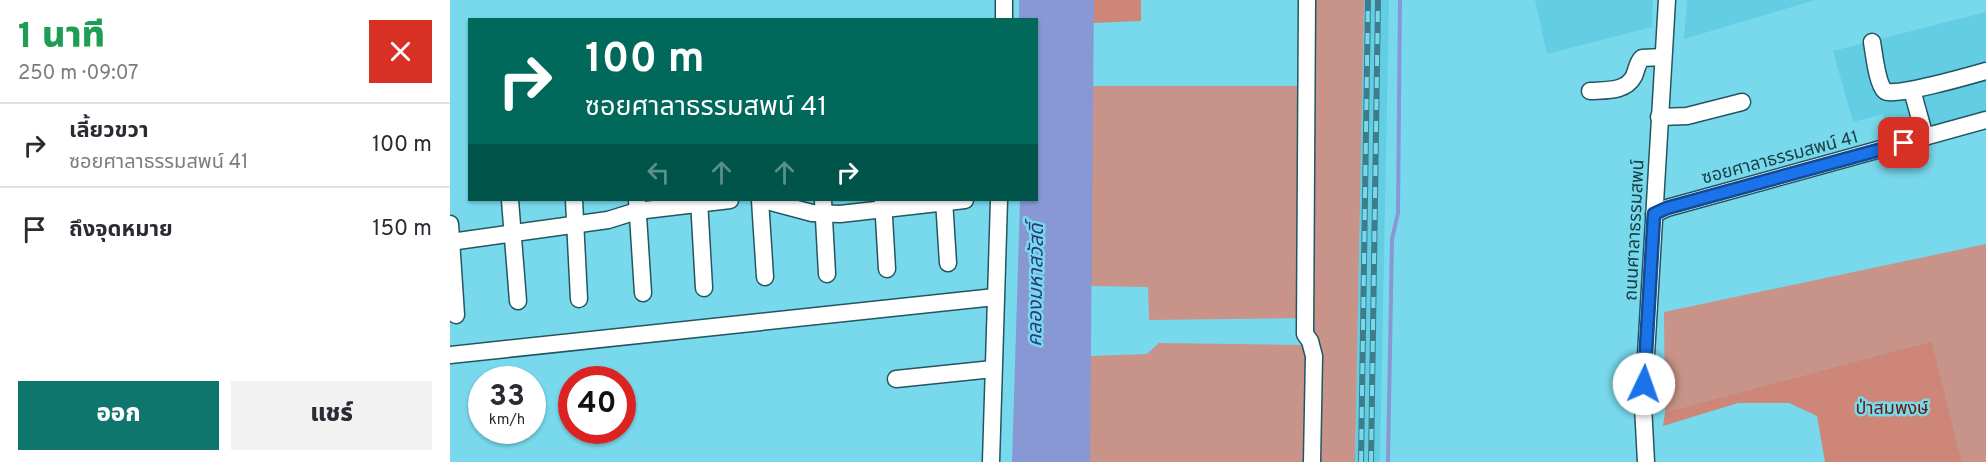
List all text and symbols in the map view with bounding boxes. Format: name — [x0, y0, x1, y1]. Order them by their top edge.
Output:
text: 1 นาที — [18, 15, 105, 61]
button: close — [369, 20, 432, 83]
text: 100 m — [585, 34, 704, 87]
icon: right — [486, 42, 564, 120]
text: 250 m · 09:07 — [18, 61, 138, 87]
text: ซอยศาลาธรรมสพน์ 41 — [585, 91, 827, 125]
pin — [1878, 117, 1929, 168]
text: เลี้ยวขวา — [69, 118, 149, 145]
street label: ซอยศาลาธรรมสพน์ 41 — [1699, 126, 1861, 190]
icon: arrive — [1887, 126, 1920, 159]
icon: right — [18, 129, 51, 162]
text: 100 m — [372, 132, 432, 159]
text: ซอยศาลาธรรมสพน์ 41 — [69, 150, 249, 176]
icon: left — [642, 156, 675, 189]
icon: ahead — [705, 156, 738, 189]
icon: ahead — [768, 156, 801, 189]
icon: right — [831, 156, 864, 189]
street label: ถนนศาลาธรรมสพน์ — [1620, 159, 1651, 301]
icon: arrive — [18, 213, 51, 246]
text: 150 m — [372, 216, 432, 243]
text: ถึงจุดหมาย — [69, 217, 173, 244]
water label: คลองมหาสวัสดิ์ — [1022, 218, 1051, 347]
position arrow — [1612, 352, 1676, 416]
speed limit sign: 40 — [558, 366, 636, 444]
text: 33 — [489, 379, 525, 416]
button: ออก — [18, 381, 219, 450]
button: แชร์ — [231, 381, 432, 450]
park label: ป่าสมพงษ์ — [1855, 398, 1929, 421]
text: km/h — [489, 411, 525, 430]

